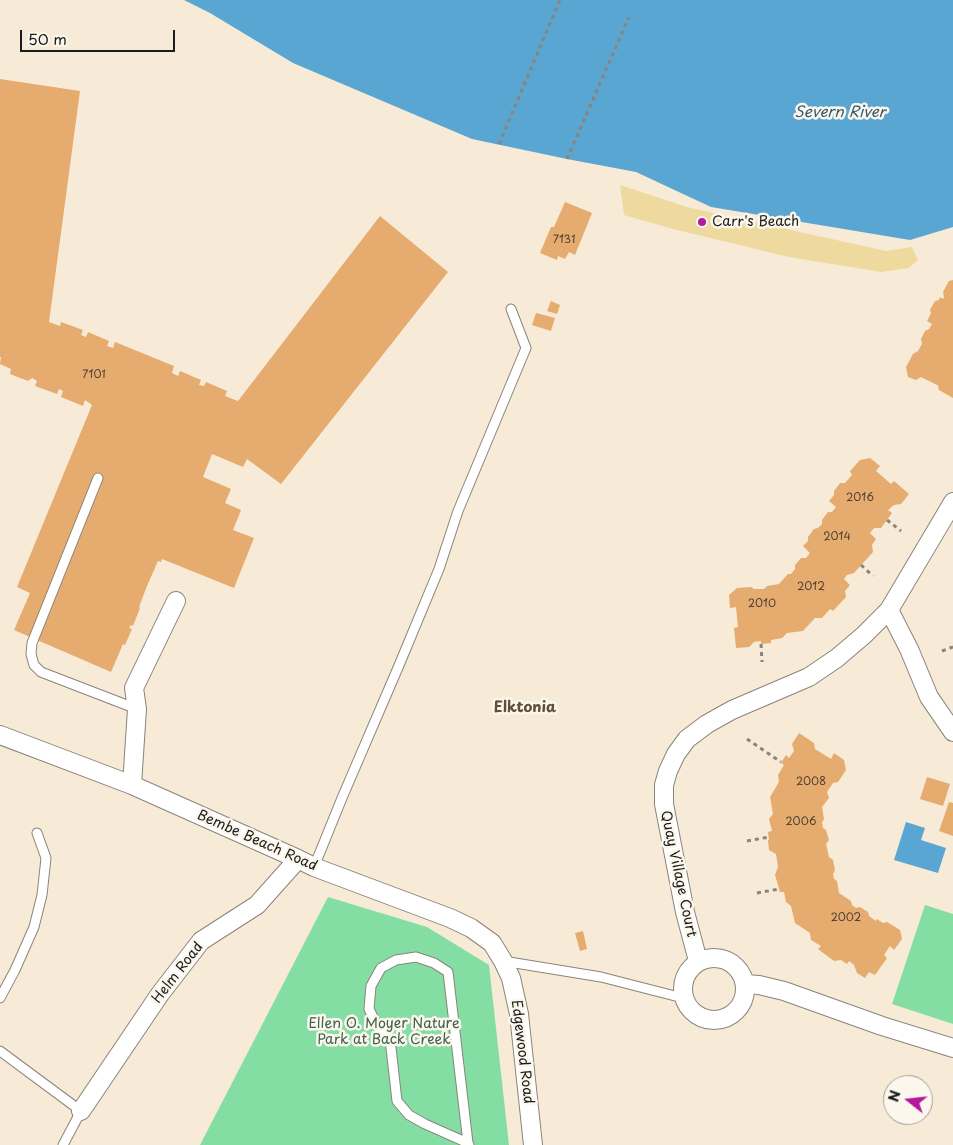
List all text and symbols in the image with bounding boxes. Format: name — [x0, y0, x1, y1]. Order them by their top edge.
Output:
scale bar — [22, 20, 178, 52]
text: 50 m — [28, 27, 67, 50]
water label: Severn River — [795, 104, 885, 122]
place label: Carr's Beach — [712, 214, 799, 230]
marker: Carr's Beach — [696, 216, 708, 228]
house number: 7131 — [553, 233, 575, 247]
house number: 7101 — [82, 368, 106, 382]
house number: 2016 — [846, 491, 874, 505]
house number: 2014 — [823, 530, 851, 544]
house number: 2012 — [797, 580, 825, 594]
house number: 2010 — [748, 597, 776, 611]
district label: Elktonia — [494, 699, 556, 717]
house number: 2008 — [796, 775, 826, 789]
street label: Bembe Beach Road — [194, 807, 320, 875]
street label: Quay Village Court — [656, 809, 700, 939]
house number: 2006 — [786, 815, 816, 829]
house number: 2002 — [831, 911, 861, 925]
street label: Helm Road — [149, 939, 207, 1007]
street label: Edgewood Road — [507, 999, 537, 1105]
park label: Ellen O. Moyer Nature Park at Back Creek — [308, 1016, 460, 1048]
north arrow — [883, 1075, 933, 1125]
text: N — [882, 1088, 906, 1104]

